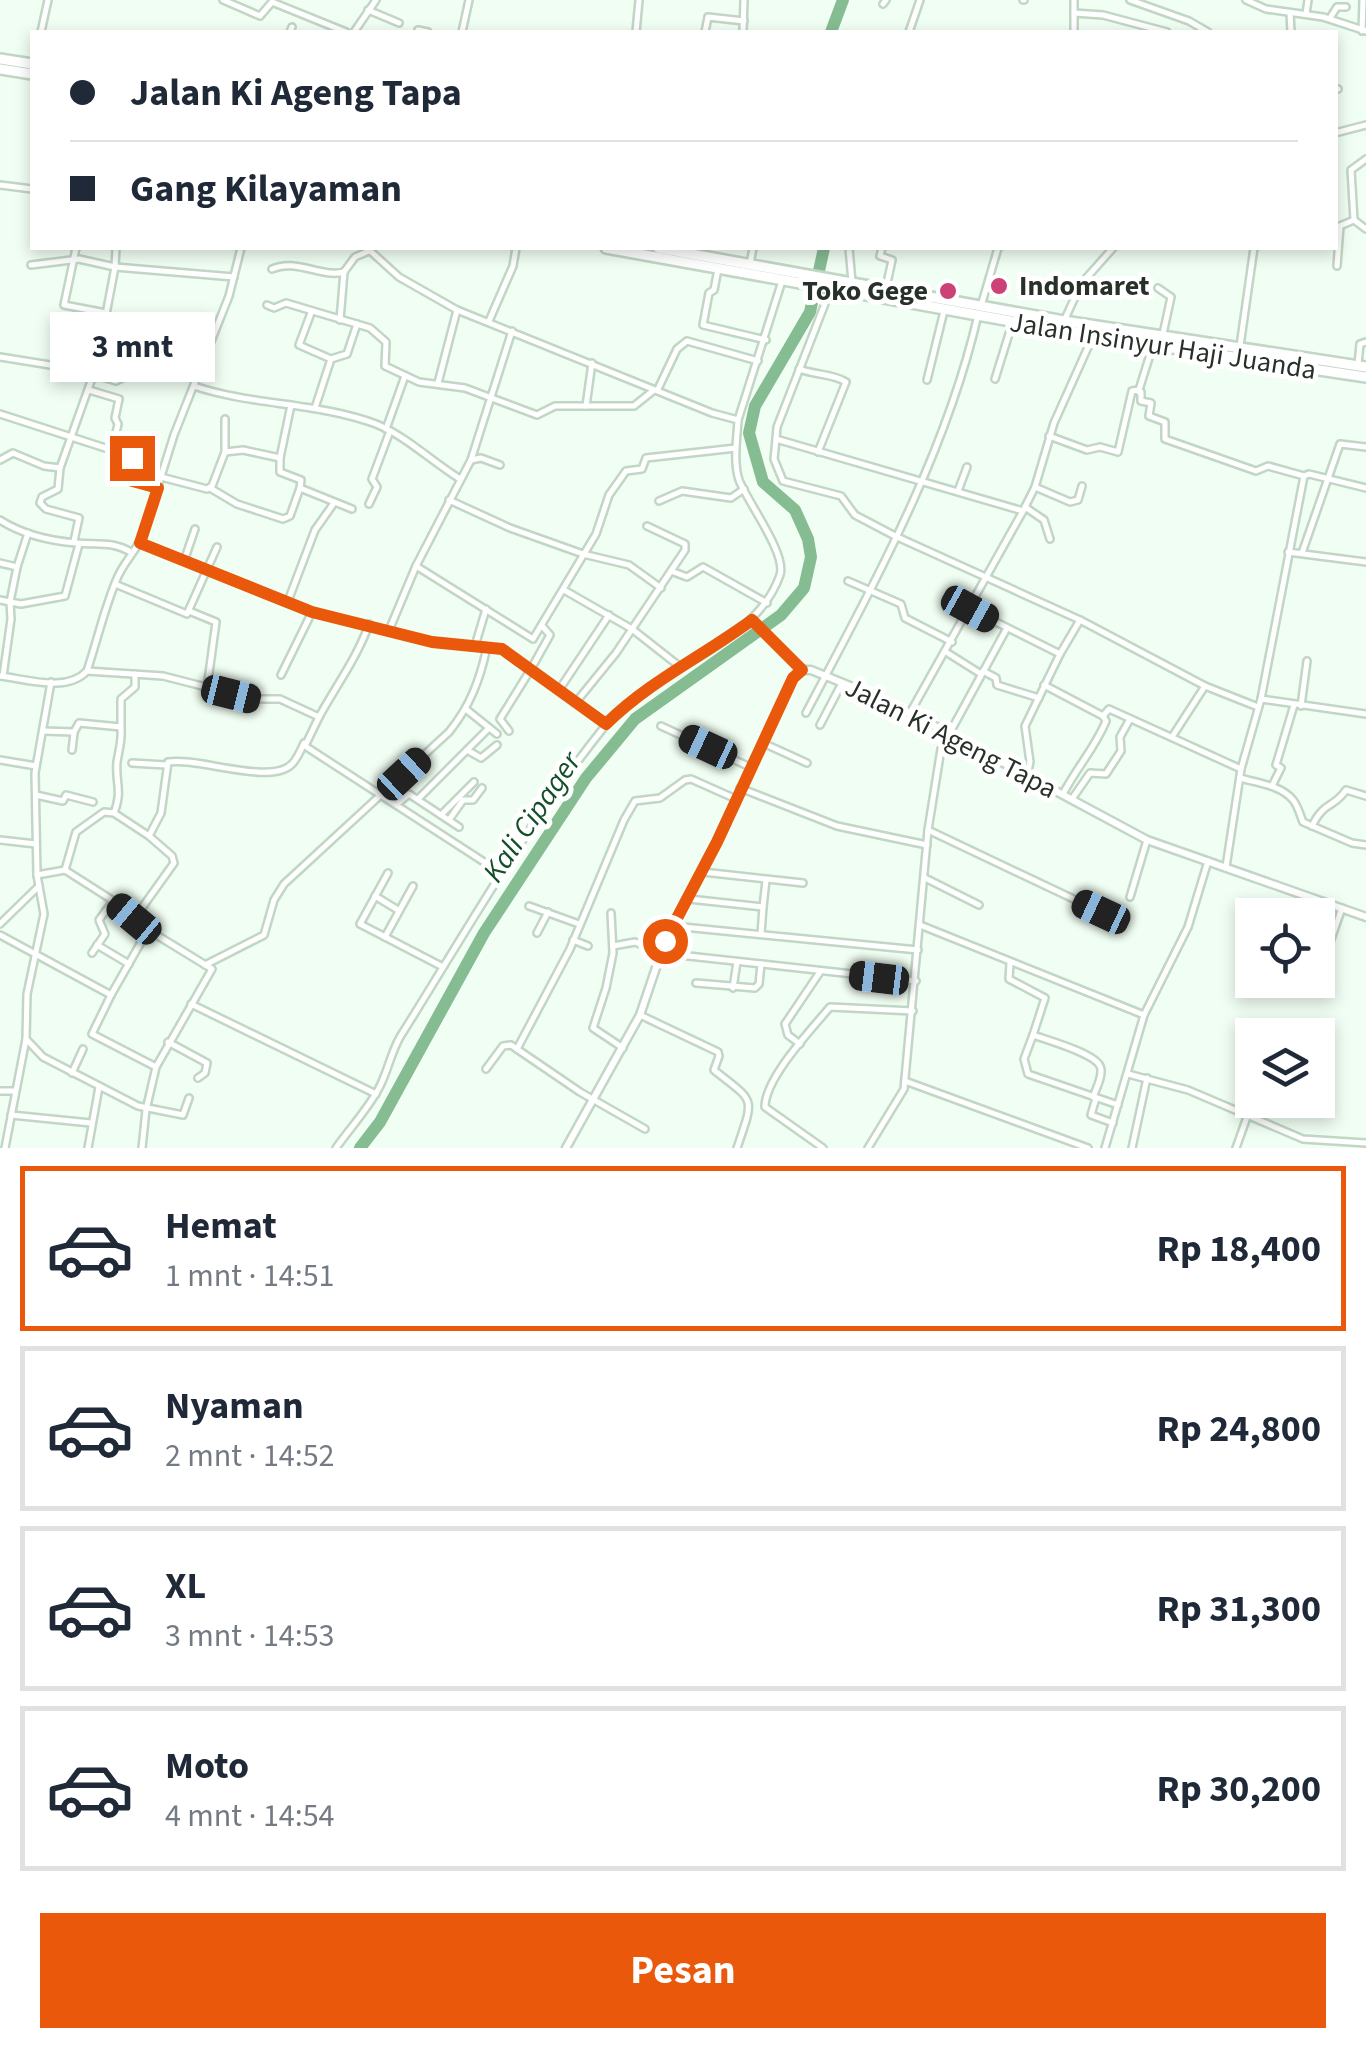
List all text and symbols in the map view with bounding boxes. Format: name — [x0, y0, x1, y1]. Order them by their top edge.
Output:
text: Jalan Ki Ageng Tapa — [130, 66, 462, 120]
text: Gang Kilayaman — [130, 162, 402, 216]
place label: Indomaret — [1019, 266, 1150, 306]
place label: Toko Gege — [802, 271, 928, 311]
marker: Indomaret — [988, 275, 1010, 297]
marker: Toko Gege — [937, 280, 959, 302]
street label: Jalan Insinyur Haji Juanda — [1007, 302, 1319, 390]
callout: 3 mnt — [49, 313, 214, 383]
text: 3 mnt — [92, 324, 173, 370]
route end — [110, 436, 155, 481]
car — [936, 581, 1004, 637]
street label: Jalan Ki Ageng Tapa — [838, 667, 1064, 809]
car — [198, 672, 264, 716]
car — [674, 721, 742, 773]
water label: Kali Cipager — [472, 742, 593, 891]
car — [372, 743, 436, 805]
car — [1067, 886, 1135, 938]
car — [101, 888, 167, 950]
map controls — [1235, 898, 1335, 1118]
button: locate — [1235, 898, 1335, 998]
route start — [643, 919, 688, 964]
car — [847, 959, 911, 997]
button: layers — [1235, 1018, 1335, 1118]
text: Hemat — [165, 1199, 277, 1253]
icon: car — [45, 1204, 135, 1294]
text: Rp 18,400 — [1157, 1222, 1321, 1276]
text: 1 mnt · 14:51 — [165, 1253, 335, 1299]
text: Nyaman — [165, 1379, 304, 1433]
icon: car — [45, 1384, 135, 1474]
text: Rp 24,800 — [1157, 1402, 1321, 1456]
text: 2 mnt · 14:52 — [165, 1433, 335, 1479]
text: XL — [165, 1559, 206, 1613]
icon: car — [45, 1564, 135, 1654]
text: Rp 31,300 — [1157, 1582, 1321, 1636]
text: 3 mnt · 14:53 — [165, 1613, 335, 1659]
text: Moto — [165, 1739, 249, 1793]
icon: car — [45, 1744, 135, 1834]
text: Rp 30,200 — [1157, 1762, 1321, 1816]
text: 4 mnt · 14:54 — [165, 1793, 335, 1839]
button: Pesan — [40, 1913, 1326, 2028]

